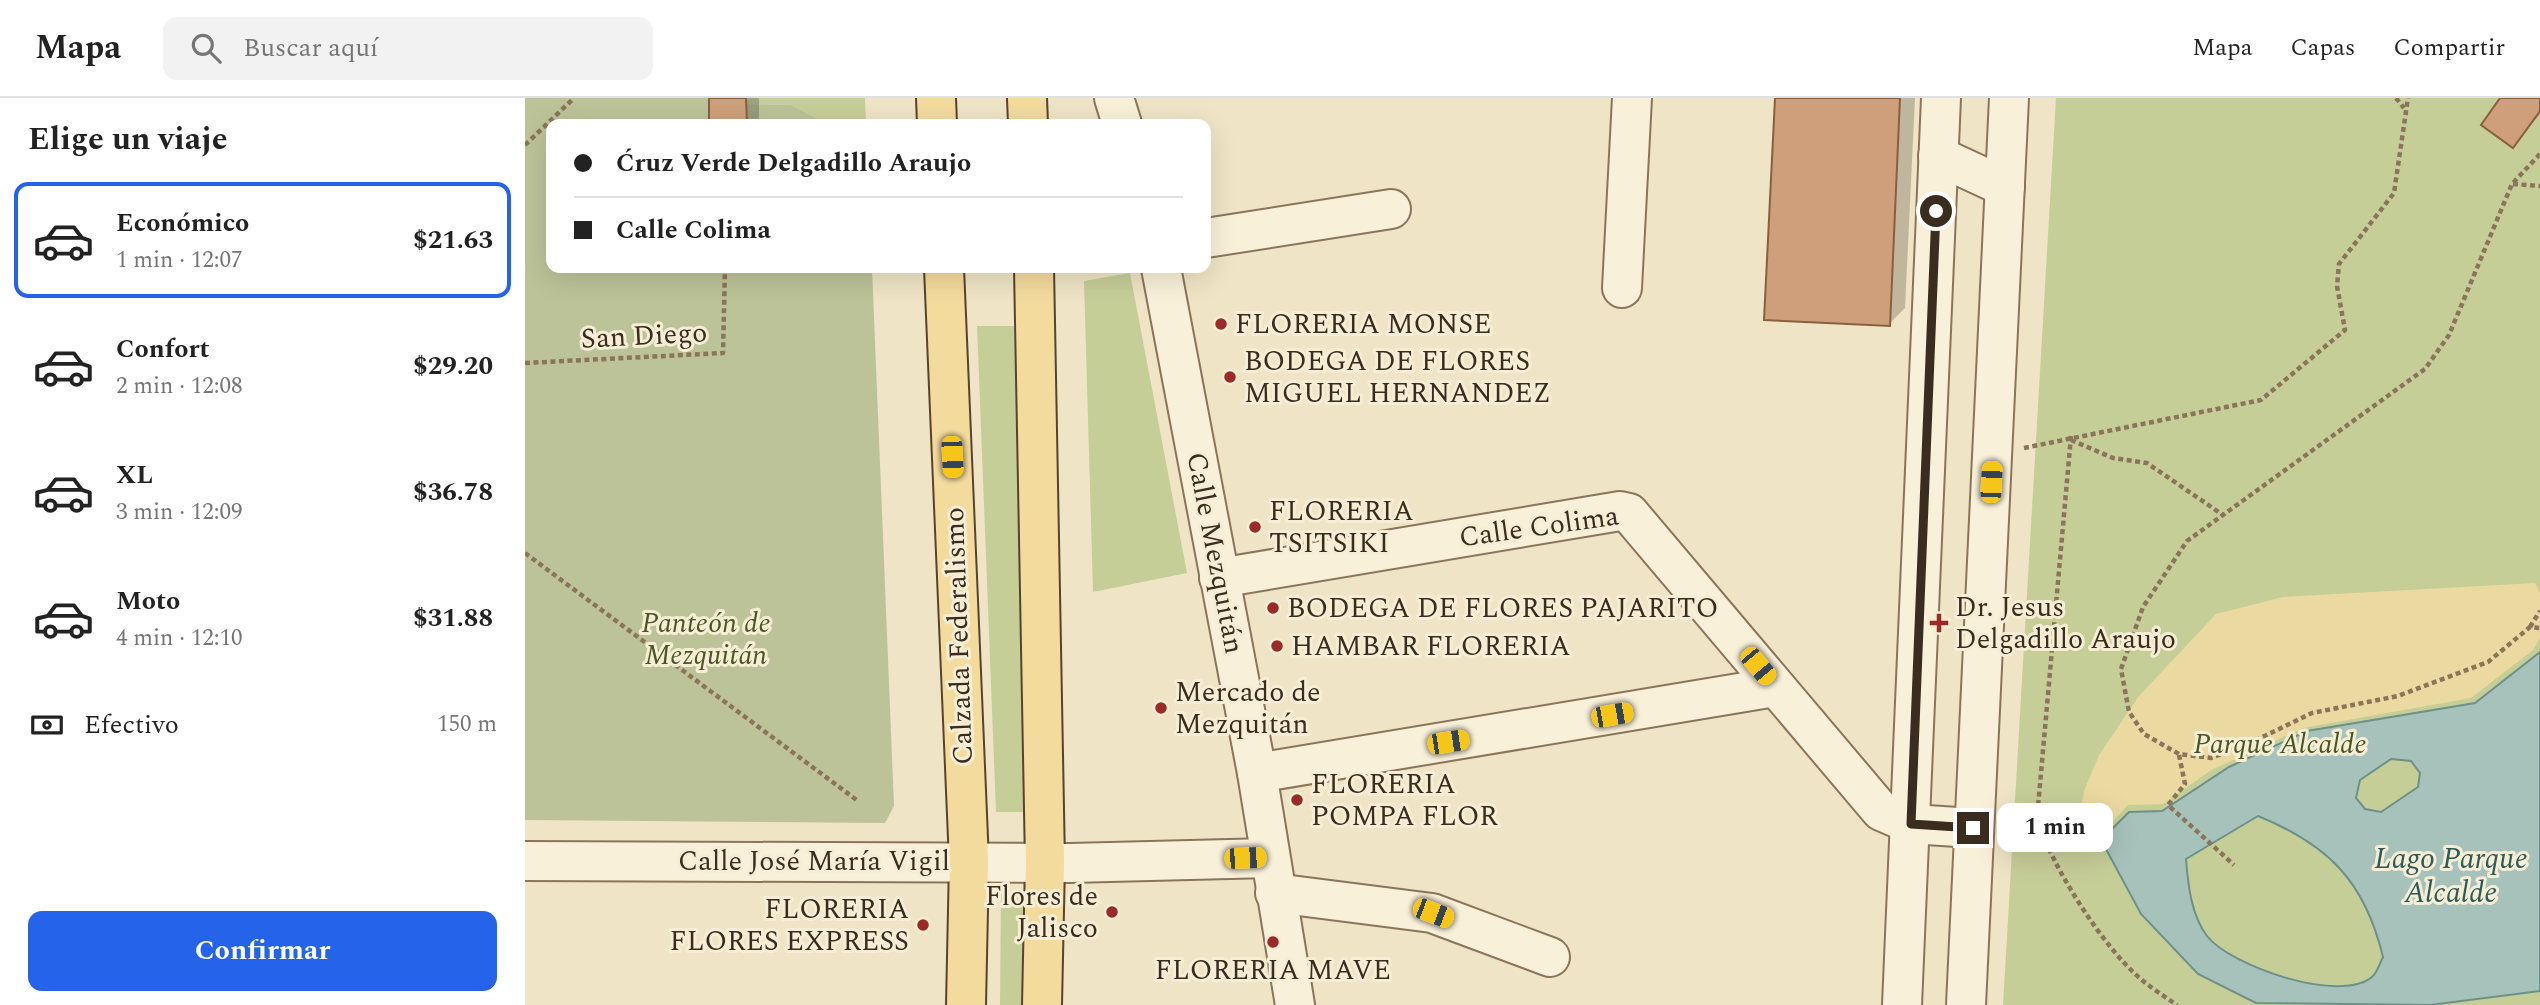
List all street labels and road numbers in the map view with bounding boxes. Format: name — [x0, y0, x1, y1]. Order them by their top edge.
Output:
street label: San Diego — [580, 311, 708, 361]
street label: Calle Mezquitán — [1174, 449, 1256, 657]
street label: Calle Colima — [1456, 494, 1622, 559]
street label: Calzada Federalismo — [933, 506, 985, 766]
street label: Calle José María Vigil — [678, 840, 950, 883]

